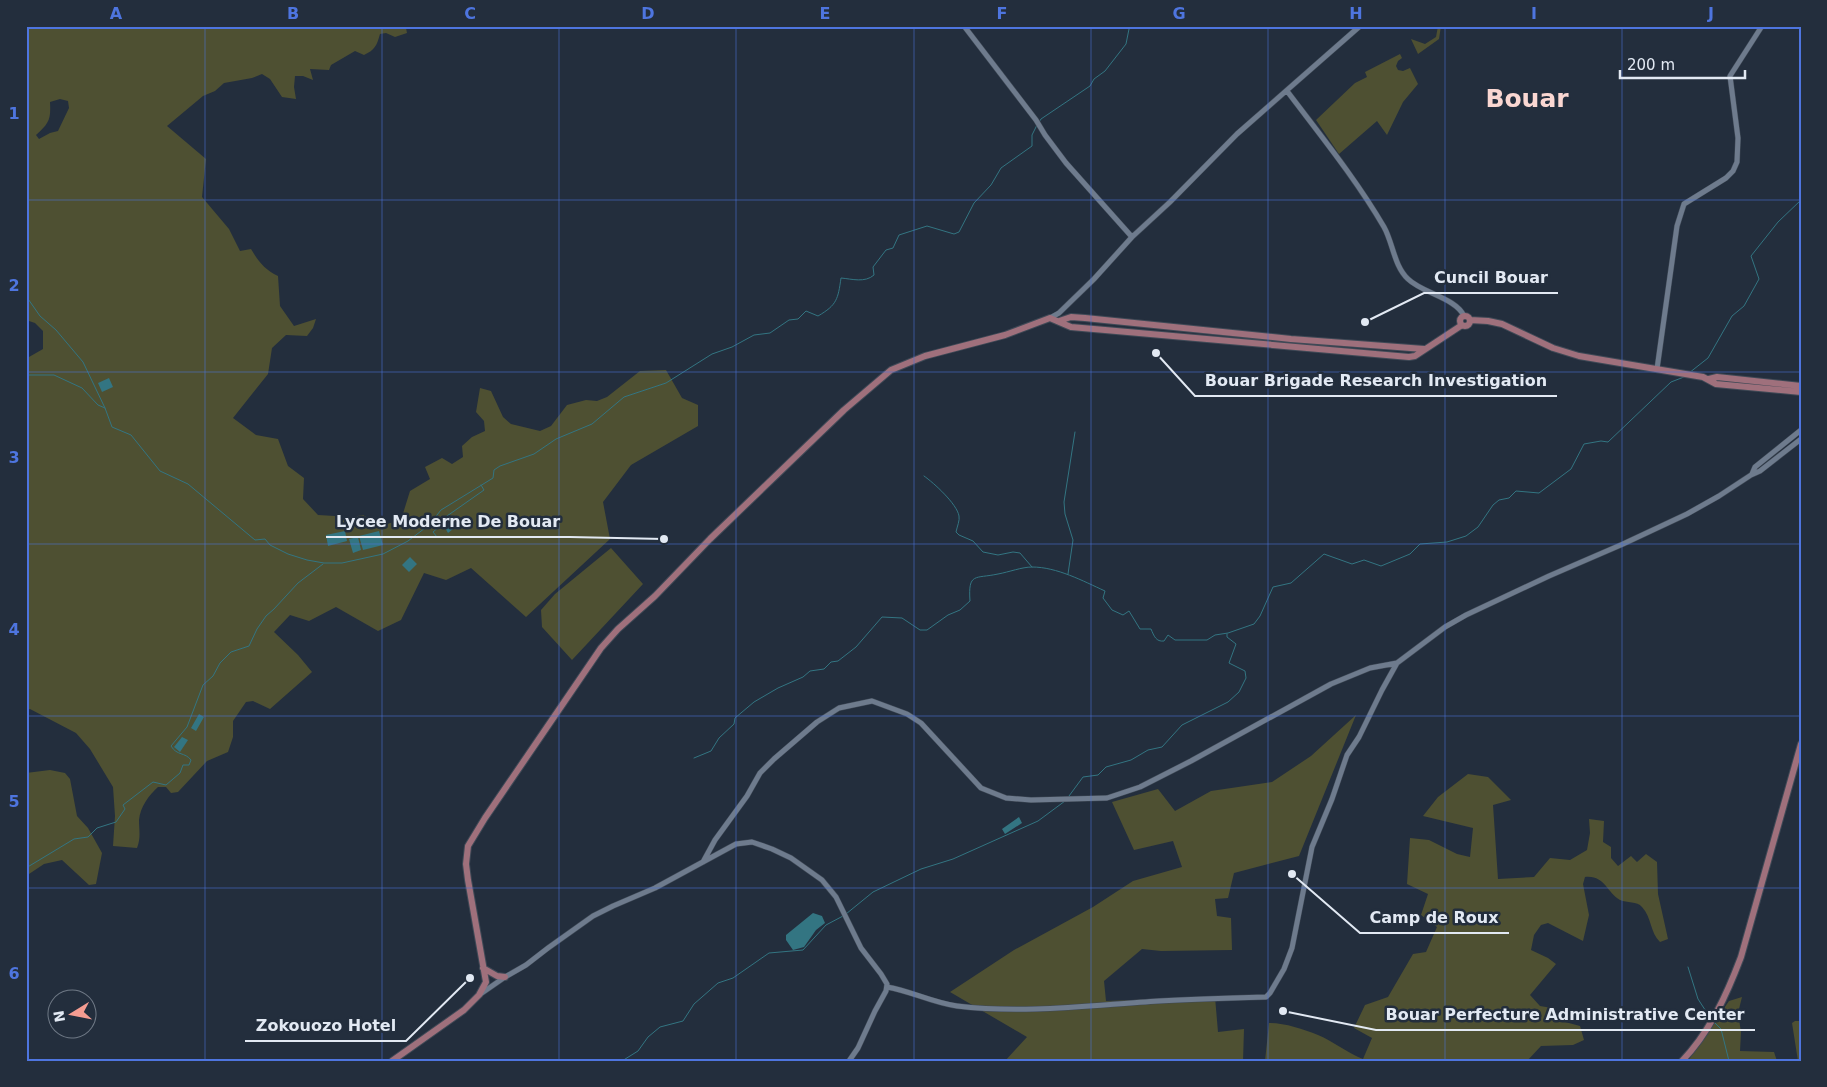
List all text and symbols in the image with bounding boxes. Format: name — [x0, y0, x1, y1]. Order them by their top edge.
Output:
text: A — [110, 4, 123, 23]
text: B — [287, 4, 299, 23]
text: C — [464, 4, 476, 23]
text: D — [641, 4, 655, 23]
text: E — [820, 4, 830, 23]
text: F — [997, 4, 1007, 23]
text: G — [1172, 4, 1186, 23]
text: H — [1349, 4, 1363, 23]
text: I — [1531, 4, 1537, 23]
text: J — [1707, 4, 1714, 23]
scale bar — [1620, 48, 1744, 80]
text: 200 m — [1627, 56, 1675, 74]
district label: Bouar — [1485, 84, 1569, 113]
text: 1 — [8, 104, 20, 123]
callout: Cuncil Bouar — [1424, 262, 1558, 293]
text: Cuncil Bouar — [1434, 268, 1548, 287]
text: 2 — [8, 276, 20, 295]
callout: Bouar Brigade Research Investigation — [1195, 365, 1557, 396]
text: Bouar Brigade Research Investigation — [1205, 371, 1547, 390]
text: 3 — [8, 448, 20, 467]
callout: Lycee Moderne De Bouar — [326, 506, 570, 537]
text: Lycee Moderne De Bouar — [336, 512, 560, 531]
text: 4 — [8, 620, 20, 639]
text: 5 — [8, 792, 20, 811]
callout: Camp de Roux — [1360, 902, 1509, 933]
text: Camp de Roux — [1369, 908, 1499, 927]
text: 6 — [8, 964, 20, 983]
north arrow — [48, 990, 98, 1040]
callout: Bouar Perfecture Administrative Center — [1376, 999, 1755, 1030]
text: Bouar Perfecture Administrative Center — [1385, 1005, 1745, 1024]
text: N — [50, 1009, 68, 1023]
callout: Zokouozo Hotel — [245, 1010, 406, 1041]
text: Zokouozo Hotel — [256, 1016, 396, 1035]

